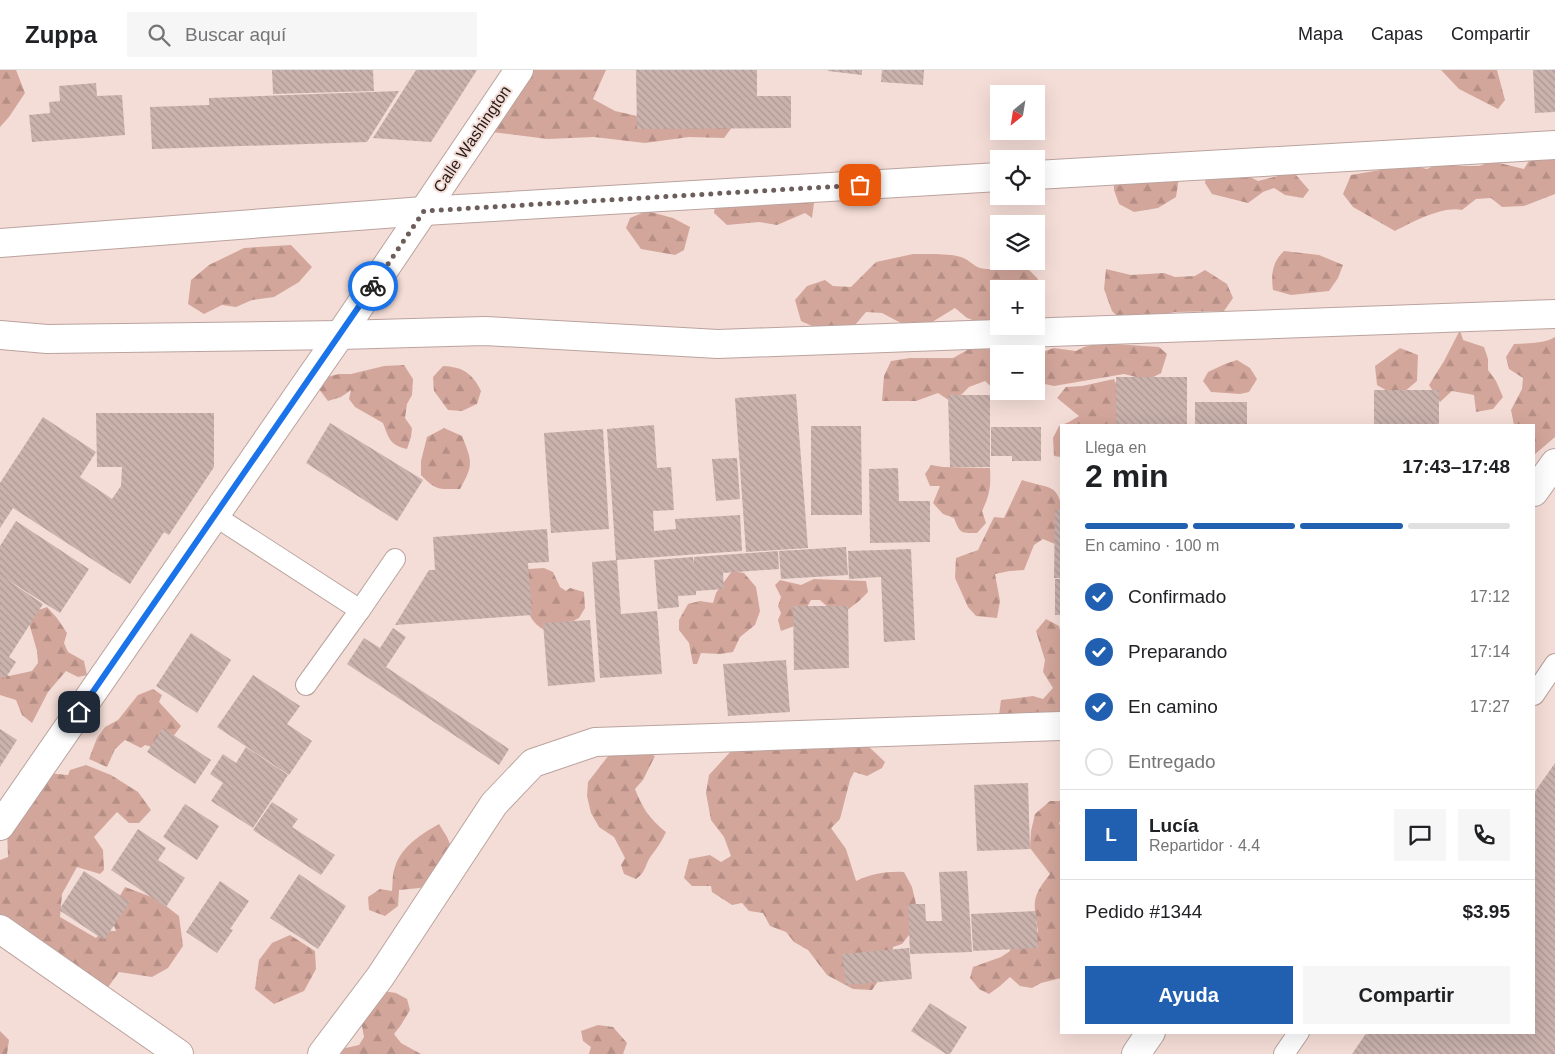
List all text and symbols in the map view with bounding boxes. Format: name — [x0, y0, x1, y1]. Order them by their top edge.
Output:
search box — [127, 12, 477, 57]
text: Zuppa — [25, 21, 97, 48]
icon: search — [145, 21, 173, 49]
text: Buscar aquí — [185, 24, 286, 45]
text: Mapa — [1298, 24, 1343, 44]
text: Capas — [1371, 24, 1423, 44]
text: Compartir — [1451, 24, 1530, 44]
street label: Calle Washington — [430, 83, 514, 195]
north arrow — [990, 85, 1045, 140]
map controls — [990, 85, 1045, 400]
button: locate — [990, 150, 1045, 205]
pin — [839, 164, 881, 206]
icon: bag — [846, 171, 874, 199]
button: layers — [990, 215, 1045, 270]
courier — [348, 261, 398, 311]
icon: bike — [359, 272, 387, 300]
button: + — [990, 280, 1045, 335]
button: − — [990, 345, 1045, 400]
text: Llega en — [1085, 439, 1146, 456]
text: 17:43–17:48 — [1402, 456, 1510, 477]
text: 2 min — [1085, 458, 1169, 494]
text: En camino · 100 m — [1085, 537, 1219, 554]
icon: check — [1085, 583, 1113, 611]
text: Confirmado — [1128, 586, 1226, 607]
text: 17:12 — [1470, 588, 1510, 605]
icon: check — [1085, 638, 1113, 666]
text: Preparando — [1128, 641, 1227, 662]
text: 17:14 — [1470, 643, 1510, 660]
pin — [58, 691, 100, 733]
icon: check — [1085, 693, 1113, 721]
text: En camino — [1128, 696, 1218, 717]
icon: home — [65, 698, 93, 726]
text: 17:27 — [1470, 698, 1510, 715]
text: Entregado — [1128, 751, 1216, 772]
button: chat — [1394, 809, 1446, 861]
button: phone — [1458, 809, 1510, 861]
text: Lucía — [1149, 815, 1199, 836]
text: L — [1105, 824, 1117, 845]
text: Repartidor · 4.4 — [1149, 837, 1260, 854]
text: Pedido #1344 — [1085, 901, 1202, 922]
text: $3.95 — [1462, 901, 1510, 922]
button: Ayuda — [1085, 966, 1293, 1024]
button: Compartir — [1303, 966, 1510, 1024]

